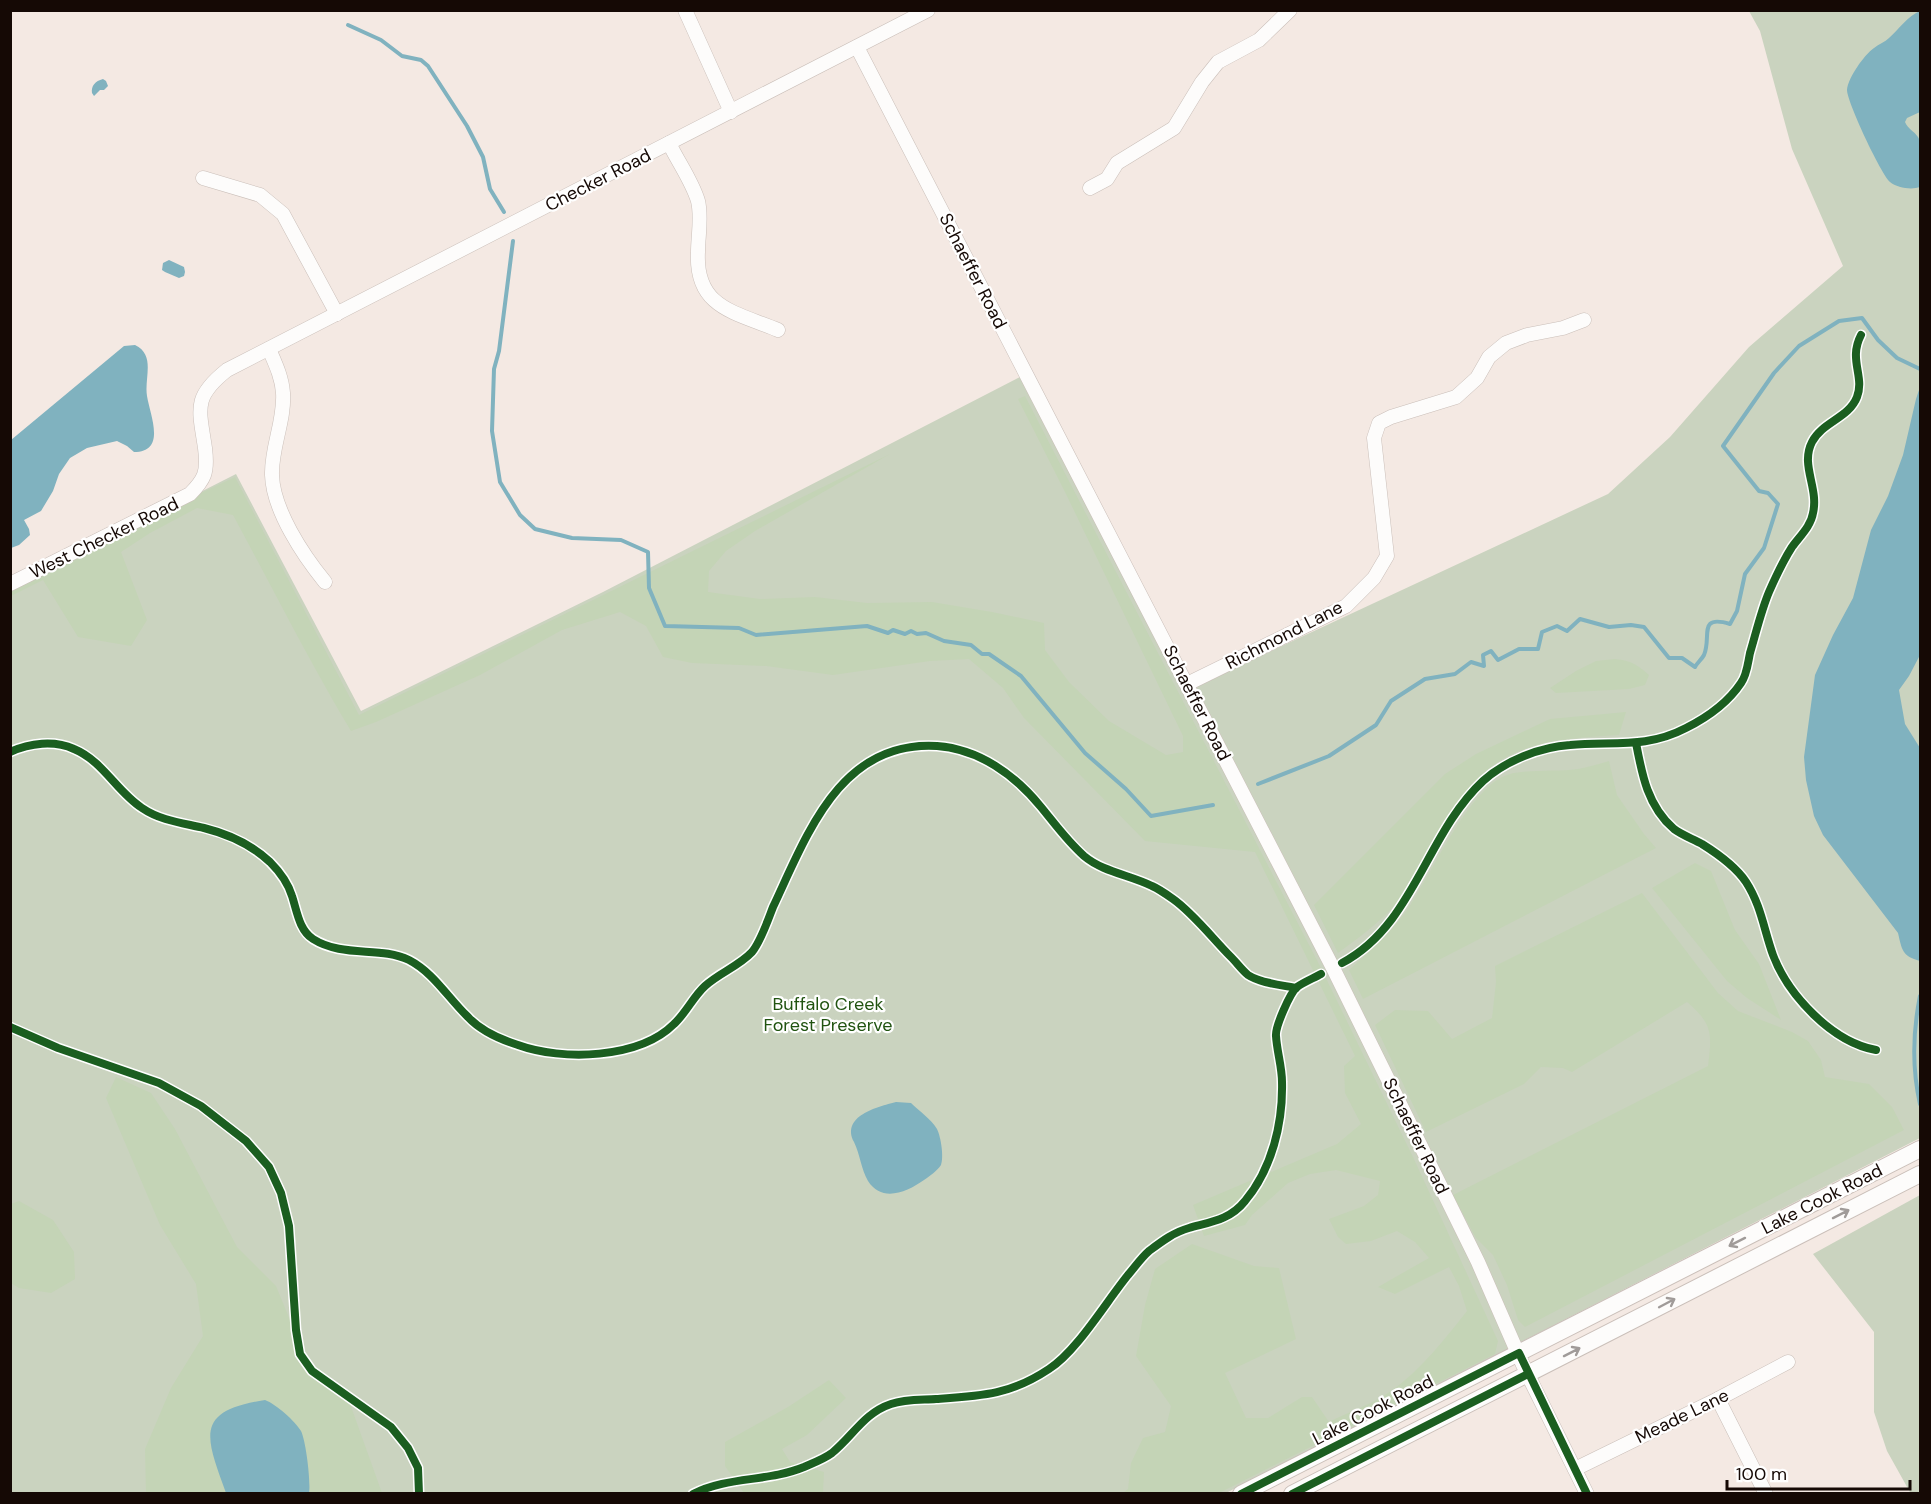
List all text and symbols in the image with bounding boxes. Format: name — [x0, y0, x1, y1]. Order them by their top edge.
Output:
street label: Checker Road — [541, 143, 655, 217]
street label: Schaeffer Road — [934, 209, 1012, 333]
street label: West Checker Road — [25, 491, 183, 585]
street label: Richmond Lane — [1221, 595, 1347, 675]
street label: Schaeffer Road — [1158, 641, 1236, 765]
park label: Buffalo Creek Forest Preserve — [763, 992, 893, 1037]
street label: Schaeffer Road — [1377, 1074, 1455, 1198]
street label: Lake Cook Road — [1757, 1158, 1887, 1240]
one-way arrow — [1832, 1208, 1850, 1220]
one-way arrow — [1728, 1236, 1746, 1248]
one-way arrow — [1658, 1297, 1676, 1308]
one-way arrow — [1563, 1346, 1580, 1358]
street label: Lake Cook Road — [1308, 1369, 1438, 1451]
street label: Meade Lane — [1631, 1383, 1733, 1449]
scale bar — [1727, 1453, 1910, 1491]
text: 100 m — [1736, 1462, 1787, 1486]

